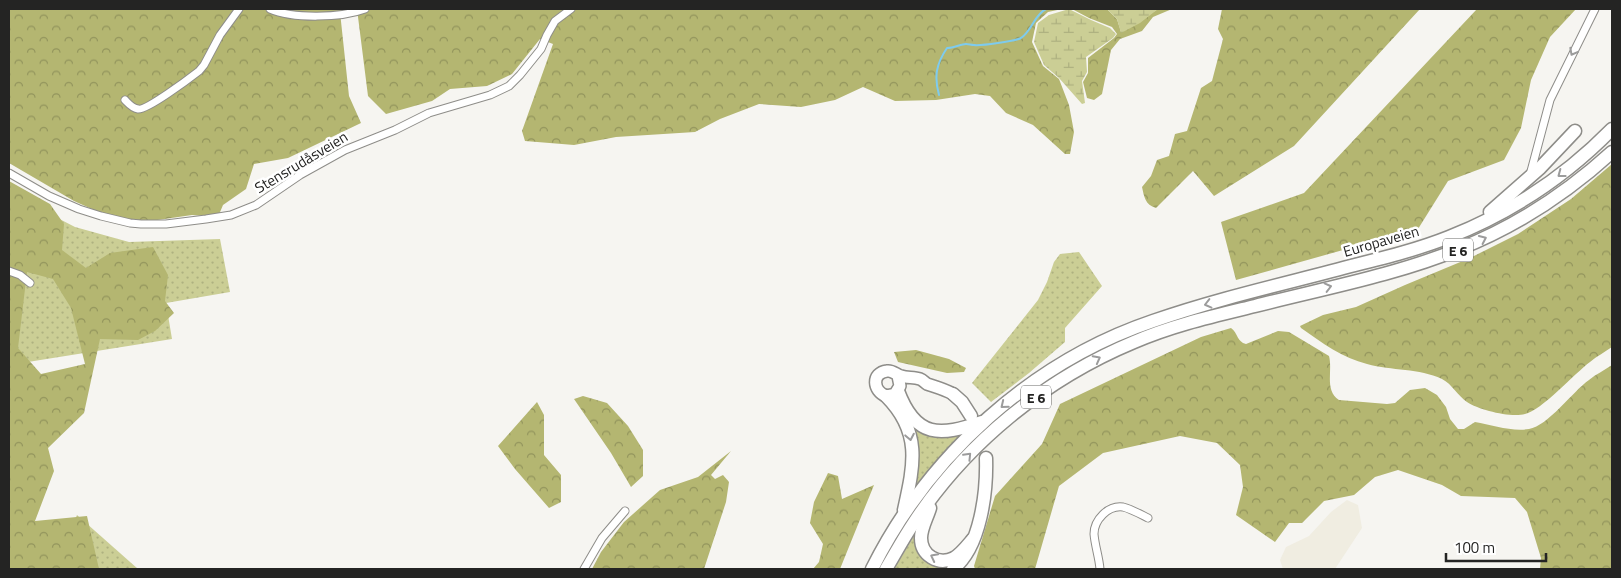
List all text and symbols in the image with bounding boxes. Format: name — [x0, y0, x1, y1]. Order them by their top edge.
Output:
one-way arrow — [1569, 47, 1579, 56]
street label: Stensrudåsveien — [250, 125, 352, 199]
one-way arrow — [1557, 168, 1567, 177]
street label: Europaveien — [1340, 219, 1422, 263]
one-way arrow — [1478, 234, 1487, 245]
road number: E 6 — [1443, 238, 1473, 262]
one-way arrow — [1324, 282, 1333, 293]
one-way arrow — [1203, 298, 1212, 309]
one-way arrow — [1092, 355, 1101, 365]
road number: E 6 — [1021, 386, 1051, 408]
one-way arrow — [1001, 399, 1010, 408]
one-way arrow — [905, 432, 915, 441]
one-way arrow — [962, 453, 971, 462]
scale bar — [1446, 530, 1546, 562]
text: 100 m — [1454, 536, 1495, 559]
one-way arrow — [930, 553, 939, 563]

